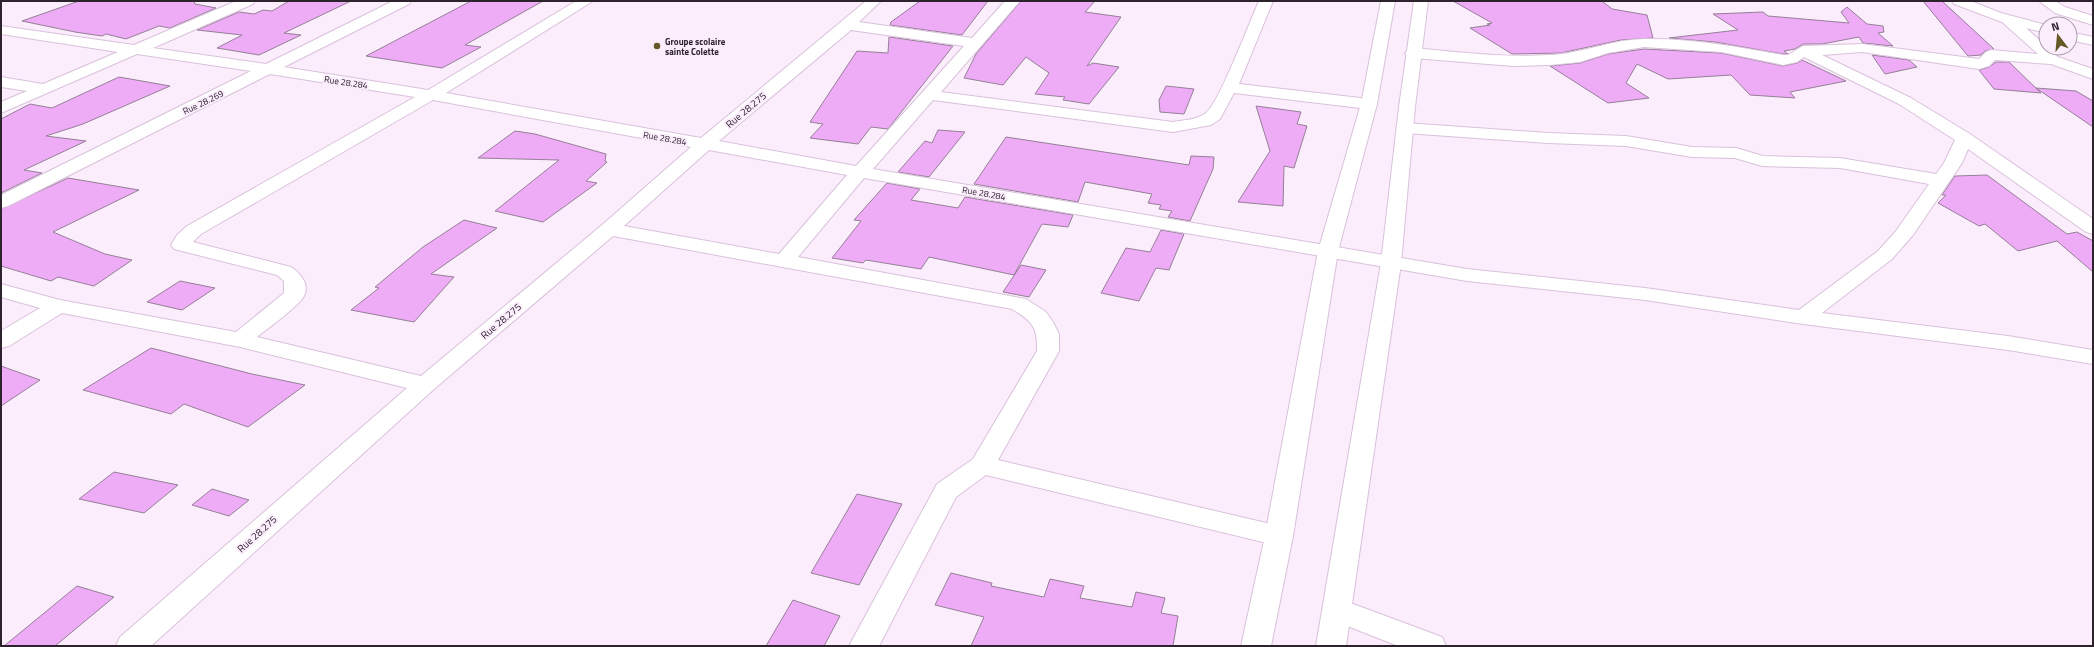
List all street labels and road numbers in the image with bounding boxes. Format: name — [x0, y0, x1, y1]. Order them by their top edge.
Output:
street label: Rue 28.284 — [323, 72, 369, 92]
street label: Rue 28.269 — [180, 87, 226, 117]
street label: Rue 28.275 — [722, 88, 770, 131]
street label: Rue 28.284 — [642, 128, 688, 148]
street label: Rue 28.284 — [961, 183, 1007, 203]
street label: Rue 28.275 — [477, 299, 525, 342]
street label: Rue 28.275 — [234, 512, 280, 556]

